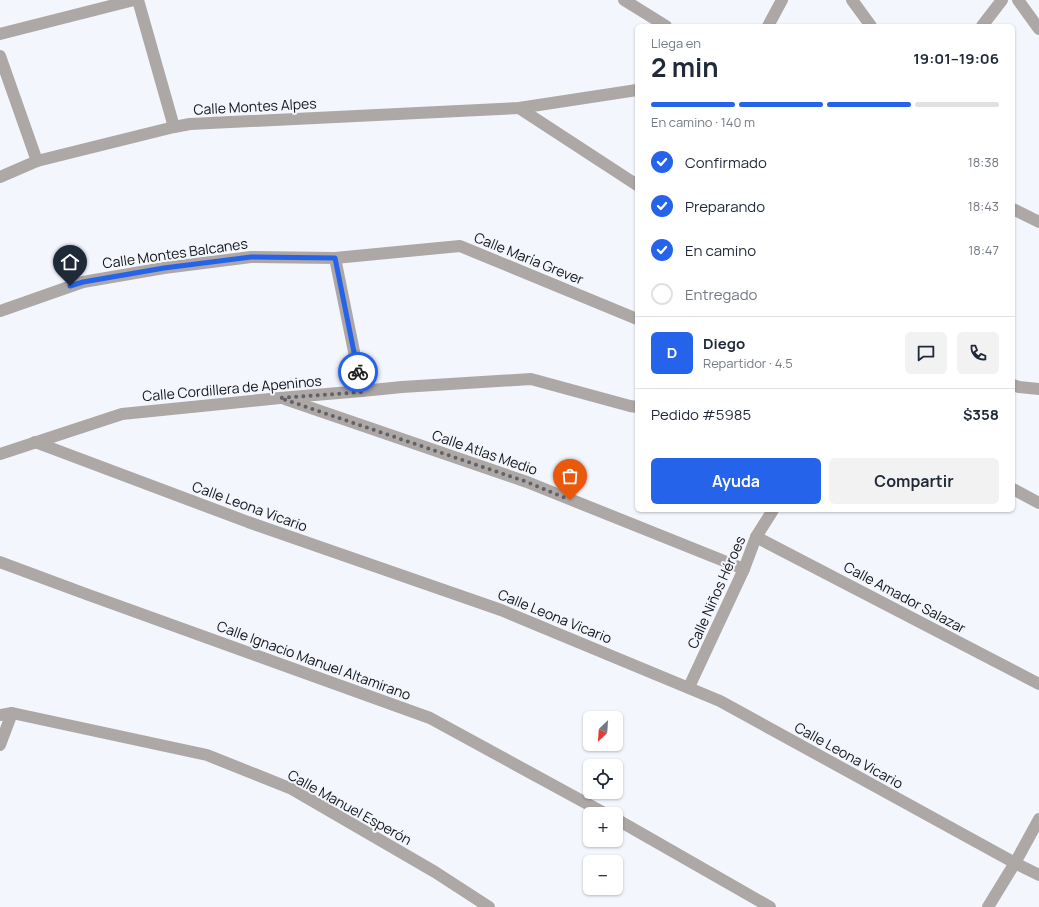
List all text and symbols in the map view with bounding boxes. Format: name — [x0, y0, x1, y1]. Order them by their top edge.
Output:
text: Llega en — [651, 34, 701, 52]
text: 19:01–19:06 — [913, 48, 999, 69]
text: 2 min — [651, 49, 719, 85]
street label: Calle Montes Alpes — [193, 93, 317, 119]
text: En camino · 140 m — [651, 113, 755, 131]
icon: check — [651, 151, 673, 173]
text: Confirmado — [685, 152, 767, 173]
text: 18:38 — [968, 153, 999, 171]
icon: check — [651, 195, 673, 217]
text: Preparando — [685, 196, 765, 217]
text: 18:43 — [968, 197, 999, 215]
street label: Calle María Grever — [471, 227, 587, 289]
street label: Calle Montes Balcanes — [101, 233, 249, 273]
icon: check — [651, 239, 673, 261]
text: En camino — [685, 240, 756, 261]
text: 18:47 — [968, 241, 999, 259]
pin — [53, 245, 87, 286]
icon: home — [59, 251, 81, 273]
text: Entregado — [685, 284, 757, 305]
button: chat — [905, 332, 947, 374]
button: phone — [957, 332, 999, 374]
text: Diego — [703, 333, 745, 354]
text: D — [667, 342, 677, 363]
courier — [338, 352, 378, 392]
text: Repartidor · 4.5 — [703, 354, 793, 372]
icon: bike — [347, 361, 369, 383]
street label: Calle Cordillera de Apeninos — [142, 371, 322, 405]
text: Pedido #5985 — [651, 404, 751, 425]
text: $358 — [963, 404, 999, 425]
street label: Calle Atlas Medio — [430, 425, 540, 479]
button: Ayuda — [651, 458, 821, 504]
button: Compartir — [829, 458, 999, 504]
pin — [553, 459, 587, 500]
icon: bag — [559, 465, 581, 487]
street label: Calle Leona Vicario — [190, 476, 310, 536]
street label: Calle Niños Héroes — [683, 533, 749, 651]
street label: Calle Amador Salazar — [841, 557, 969, 637]
street label: Calle Leona Vicario — [495, 584, 615, 648]
street label: Calle Ignacio Manuel Altamirano — [214, 616, 414, 704]
north arrow — [583, 711, 623, 751]
map controls — [583, 711, 623, 895]
street label: Calle Leona Vicario — [791, 717, 907, 793]
button: locate — [583, 759, 623, 799]
street label: Calle Manuel Esperón — [285, 765, 415, 849]
button: + — [583, 807, 623, 847]
button: − — [583, 855, 623, 895]

